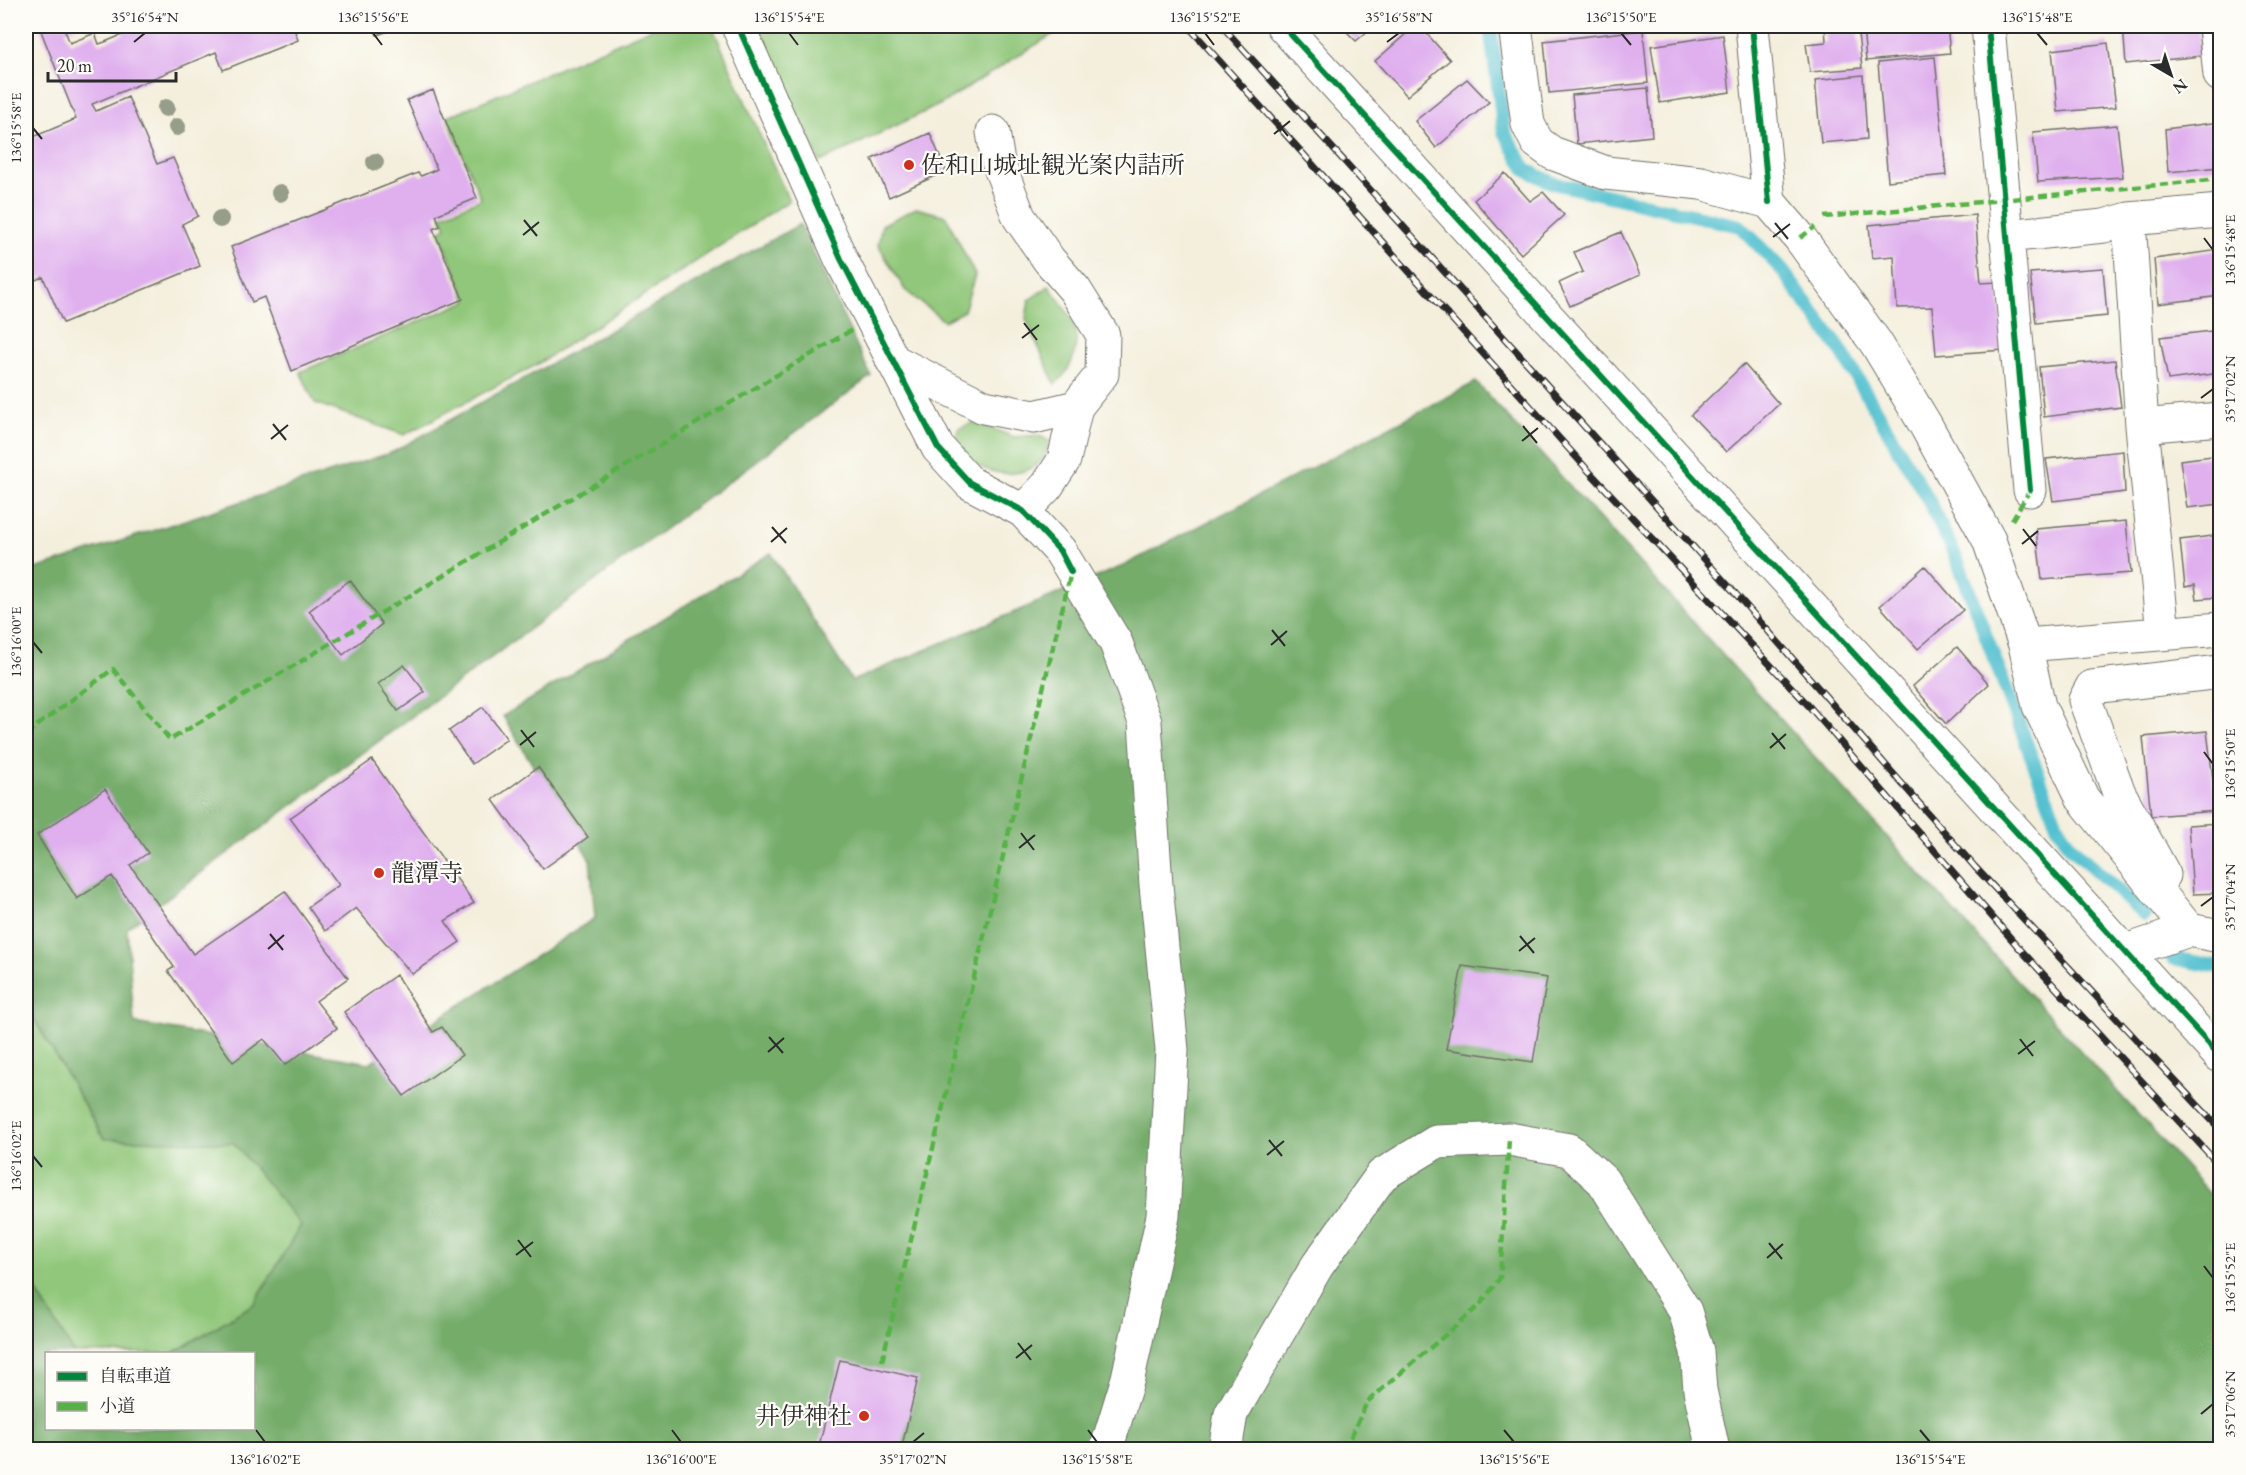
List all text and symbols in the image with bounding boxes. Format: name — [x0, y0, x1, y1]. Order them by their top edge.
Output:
text: 35°16'54"N — [111, 7, 179, 26]
text: 136°15'56"E — [337, 7, 409, 26]
text: 136°15'54"E — [753, 7, 825, 26]
text: 136°15'52"E — [1169, 7, 1241, 26]
text: 35°16'58"N — [1365, 7, 1433, 26]
text: 136°15'50"E — [1585, 7, 1657, 26]
text: 136°15'48"E — [2001, 7, 2073, 26]
scale bar — [48, 45, 176, 83]
north arrow — [2141, 45, 2201, 105]
text: 20 m — [57, 54, 92, 77]
text: N — [2168, 74, 2192, 99]
text: 136°15'58"E — [6, 92, 25, 164]
place label: 佐和山城址観光案内詰所 — [921, 149, 1185, 180]
marker: 佐和山城址観光案内詰所 — [902, 158, 916, 172]
text: 136°15'48"E — [2220, 214, 2239, 286]
text: 35°17'02"N — [2220, 355, 2239, 423]
text: 136°16'00"E — [6, 606, 25, 678]
text: 136°15'50"E — [2220, 728, 2239, 800]
place label: 龍潭寺 — [391, 857, 463, 888]
text: 35°17'04"N — [2220, 863, 2239, 931]
marker: 龍潭寺 — [372, 866, 386, 880]
text: 136°16'02"E — [6, 1120, 25, 1192]
text: 136°15'52"E — [2220, 1242, 2239, 1314]
legend — [45, 1352, 255, 1430]
text: 自転車道 — [99, 1364, 171, 1387]
text: 35°17'06"N — [2220, 1370, 2239, 1438]
text: 小道 — [99, 1394, 135, 1417]
place label: 井伊神社 — [756, 1400, 852, 1431]
marker: 井伊神社 — [857, 1409, 871, 1423]
text: 136°16'02"E — [229, 1449, 301, 1468]
text: 136°16'00"E — [645, 1449, 717, 1468]
text: 35°17'02"N — [879, 1449, 947, 1468]
text: 136°15'58"E — [1061, 1449, 1133, 1468]
text: 136°15'56"E — [1478, 1449, 1550, 1468]
text: 136°15'54"E — [1894, 1449, 1966, 1468]

